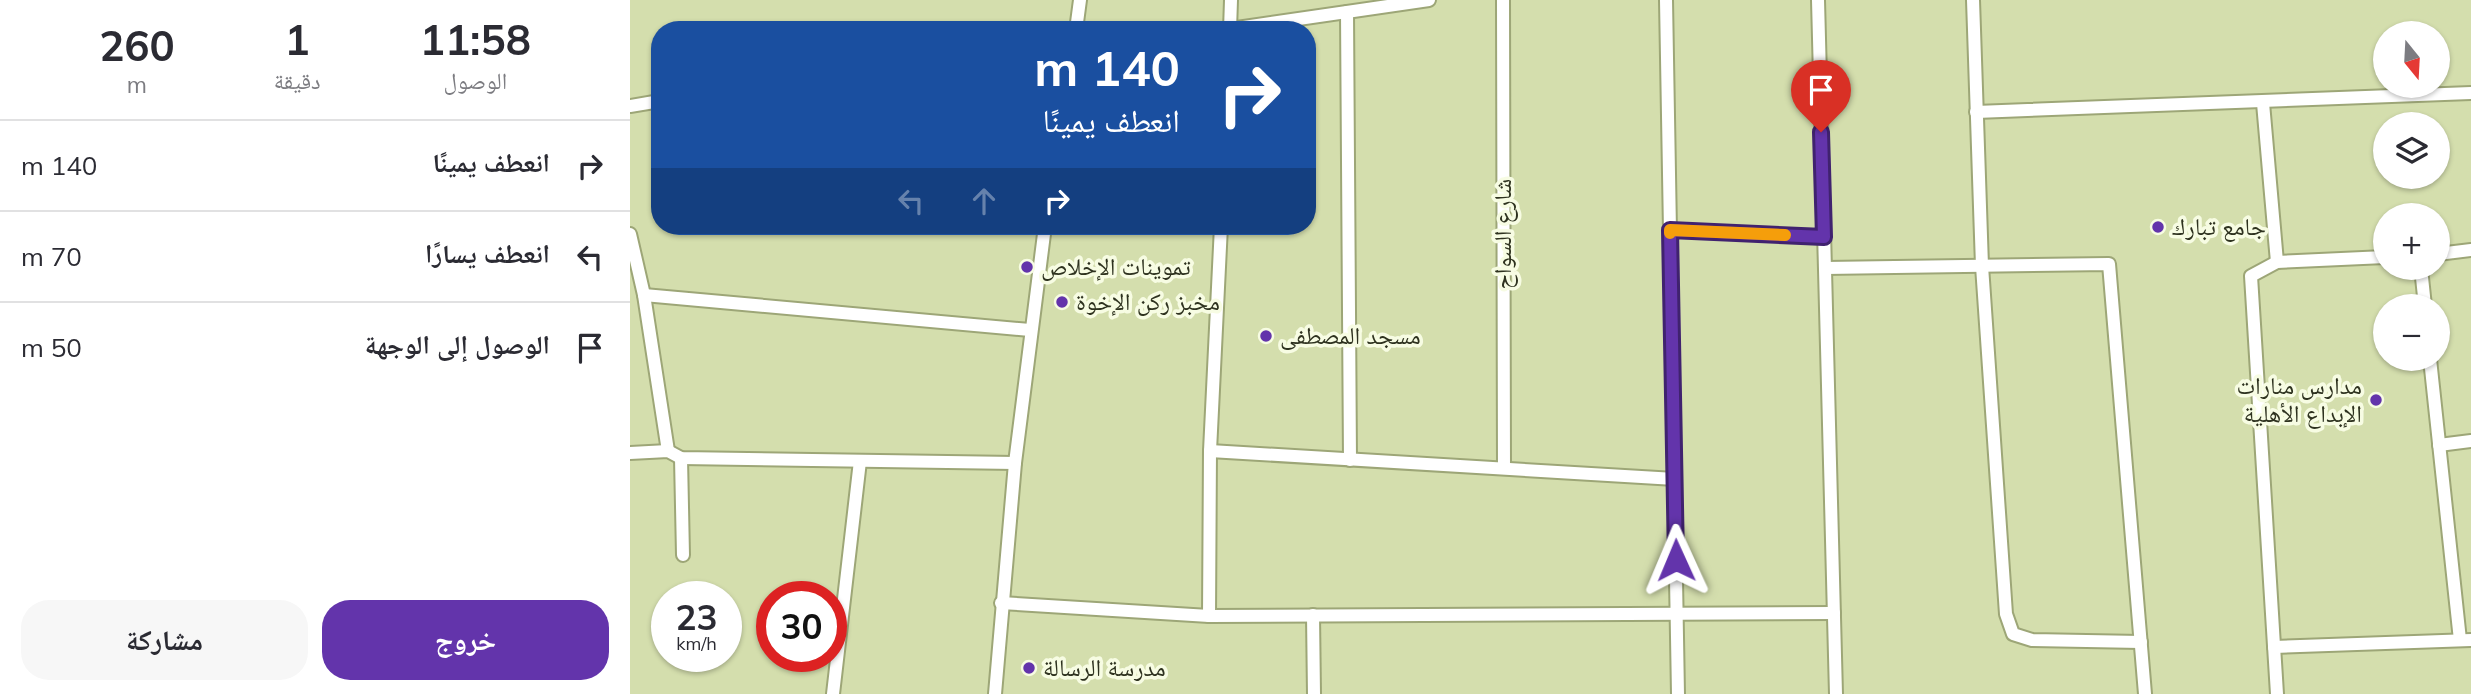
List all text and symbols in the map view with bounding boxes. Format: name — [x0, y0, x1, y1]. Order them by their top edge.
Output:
text: 1 — [285, 13, 310, 66]
text: 11:58 — [420, 13, 531, 66]
text: 260 — [99, 19, 175, 72]
north arrow — [2373, 21, 2450, 98]
map controls — [2373, 21, 2450, 371]
text: 140 m — [1034, 37, 1180, 98]
icon: right — [1204, 49, 1295, 140]
pin — [1791, 60, 1851, 132]
text: دقيقة — [274, 66, 321, 95]
text: الوصول — [443, 66, 507, 95]
text: m — [127, 70, 147, 99]
icon: arrive — [1802, 71, 1840, 109]
text: انعطف يمينًا — [1043, 100, 1180, 140]
button: layers — [2373, 112, 2450, 189]
text: انعطف يمينًا — [433, 146, 550, 179]
icon: right — [571, 147, 609, 185]
text: 140 m — [21, 149, 97, 182]
street label: شارع السواح — [1487, 179, 1518, 289]
icon: left — [892, 182, 930, 220]
icon: ahead — [965, 182, 1003, 220]
icon: right — [1038, 182, 1076, 220]
button: + — [2373, 203, 2450, 280]
place label: جامع تبارك — [2172, 211, 2266, 242]
marker: جامع تبارك — [2150, 219, 2166, 235]
text: انعطف يسارًا — [425, 237, 550, 270]
icon: left — [571, 238, 609, 276]
text: 70 m — [21, 240, 82, 273]
place label: تموينات الإخلاص — [1041, 251, 1191, 281]
marker: تموينات الإخلاص — [1019, 259, 1035, 275]
place label: مخبز ركن الإخوة — [1076, 286, 1220, 316]
marker: مخبز ركن الإخوة — [1054, 294, 1070, 310]
button: − — [2373, 294, 2450, 371]
place label: مسجد المصطفى — [1280, 320, 1421, 350]
text: الوصول إلى الوجهة — [365, 328, 550, 361]
marker: مسجد المصطفى — [1258, 328, 1274, 344]
icon: arrive — [571, 329, 609, 367]
text: 50 m — [21, 331, 82, 364]
place label: مدارس منارات الإبداع الأهلية — [2237, 370, 2362, 429]
marker: مدارس منارات الإبداع الأهلية — [2368, 392, 2384, 408]
position arrow — [1639, 523, 1713, 597]
speed limit sign: 30 — [756, 581, 847, 672]
text: 23 — [675, 595, 718, 639]
button: مشاركة — [21, 600, 308, 680]
button: خروج — [322, 600, 609, 680]
text: km/h — [676, 632, 717, 655]
place label: مدرسة الرسالة — [1043, 652, 1166, 682]
marker: مدرسة الرسالة — [1021, 660, 1037, 676]

